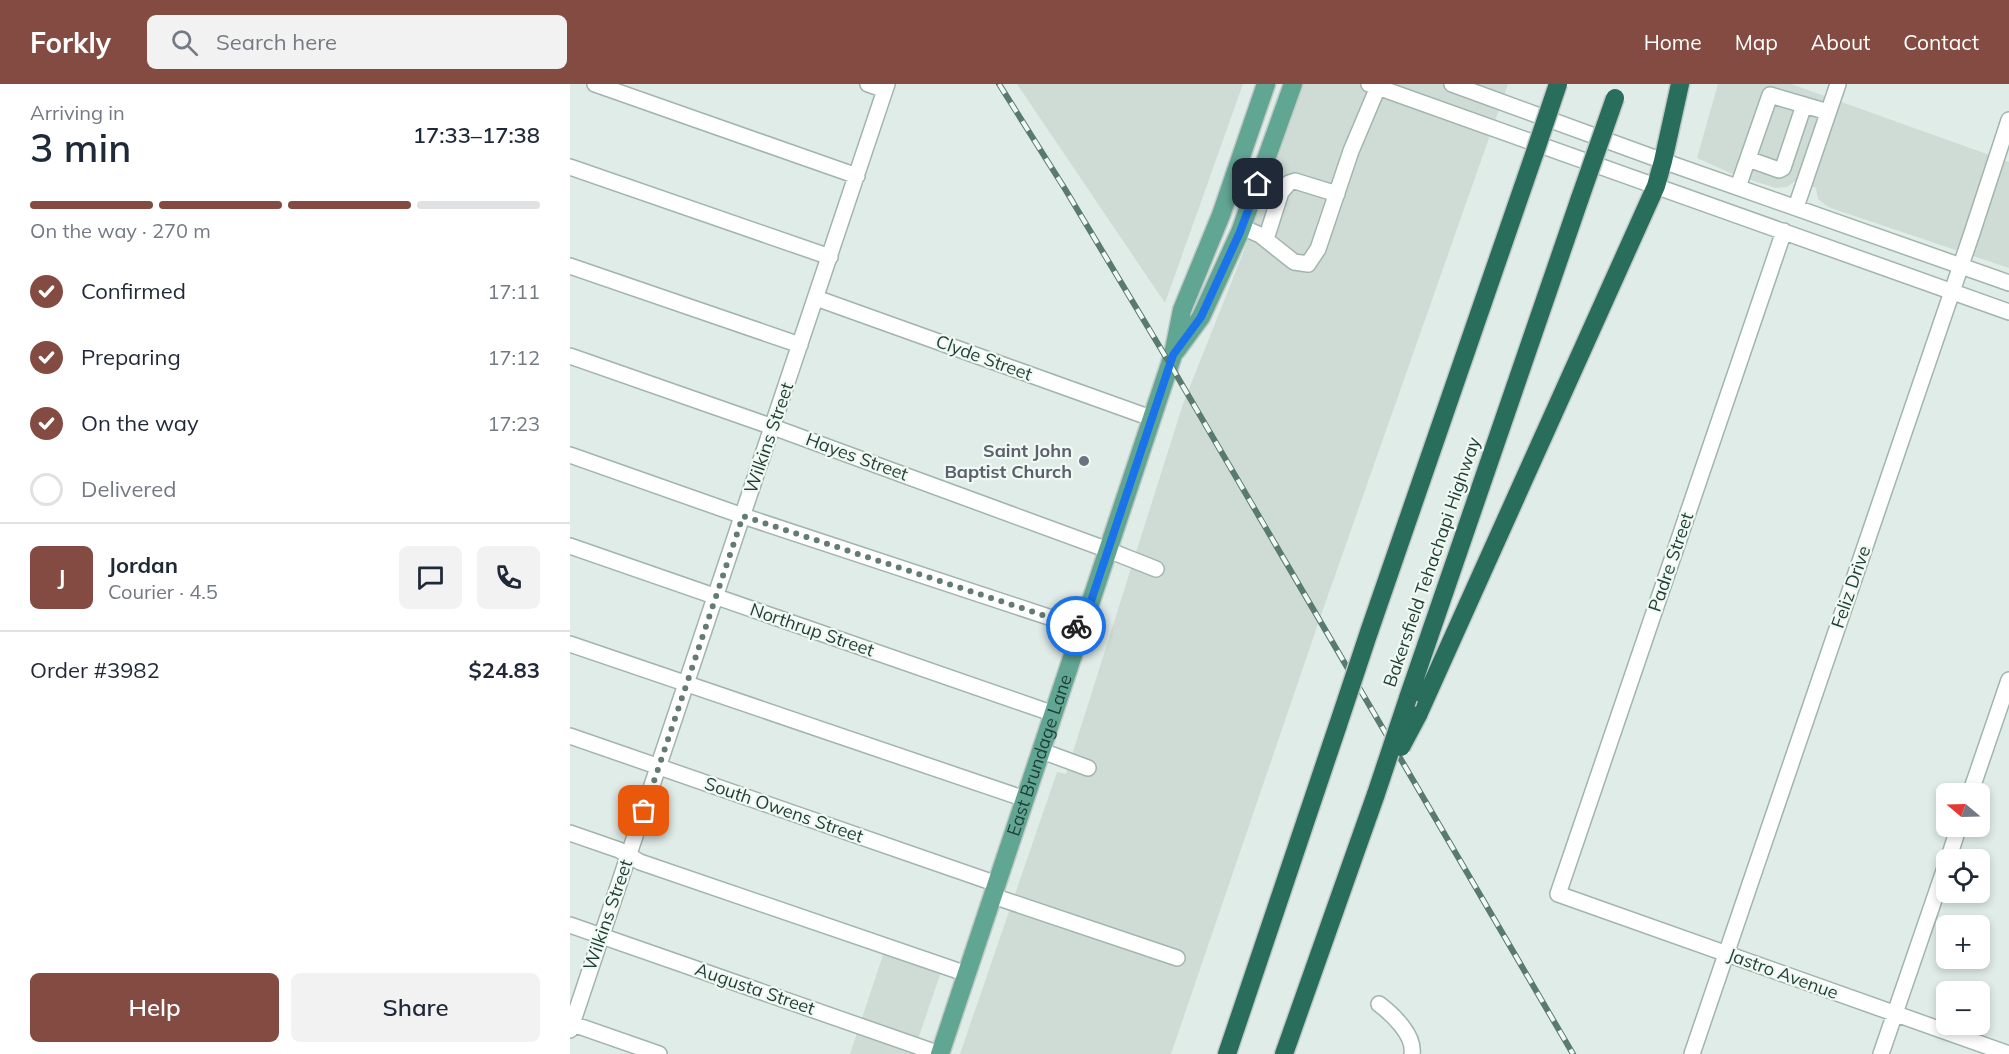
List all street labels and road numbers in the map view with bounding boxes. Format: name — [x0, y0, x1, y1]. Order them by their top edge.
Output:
street label: Clyde Street — [933, 329, 1036, 386]
street label: Wilkins Street — [739, 379, 798, 496]
street label: Hayes Street — [803, 427, 911, 486]
street label: Bakersfield Tehachapi Highway — [1378, 433, 1485, 690]
street label: Padre Street — [1643, 509, 1698, 615]
street label: Feliz Drive — [1826, 543, 1875, 631]
street label: Northrup Street — [747, 598, 877, 662]
street label: East Brundage Lane — [1002, 671, 1077, 839]
street label: South Owens Street — [702, 772, 867, 848]
street label: Wilkins Street — [578, 856, 637, 973]
street label: Jastro Avenue — [1725, 943, 1842, 1004]
street label: Augusta Street — [692, 957, 818, 1020]

